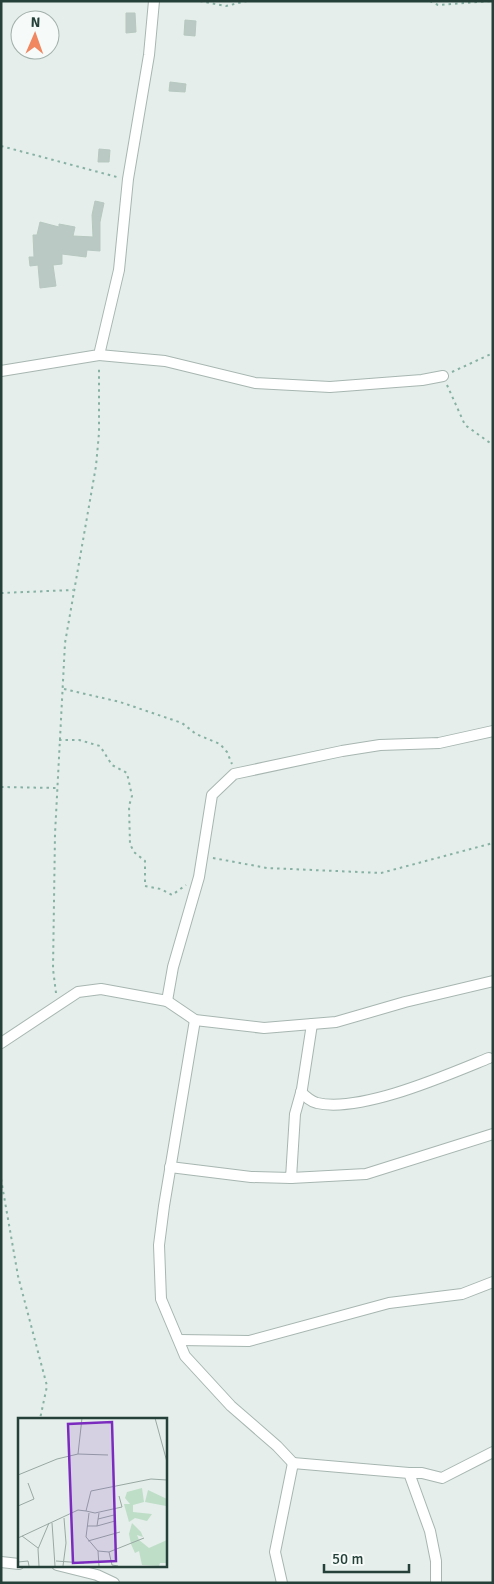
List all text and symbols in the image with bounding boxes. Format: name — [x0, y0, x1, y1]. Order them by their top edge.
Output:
north arrow — [10, 10, 60, 60]
text: N — [30, 14, 41, 31]
inset map — [18, 1418, 166, 1566]
scale bar — [324, 1542, 409, 1574]
text: 50 m — [332, 1550, 363, 1568]

